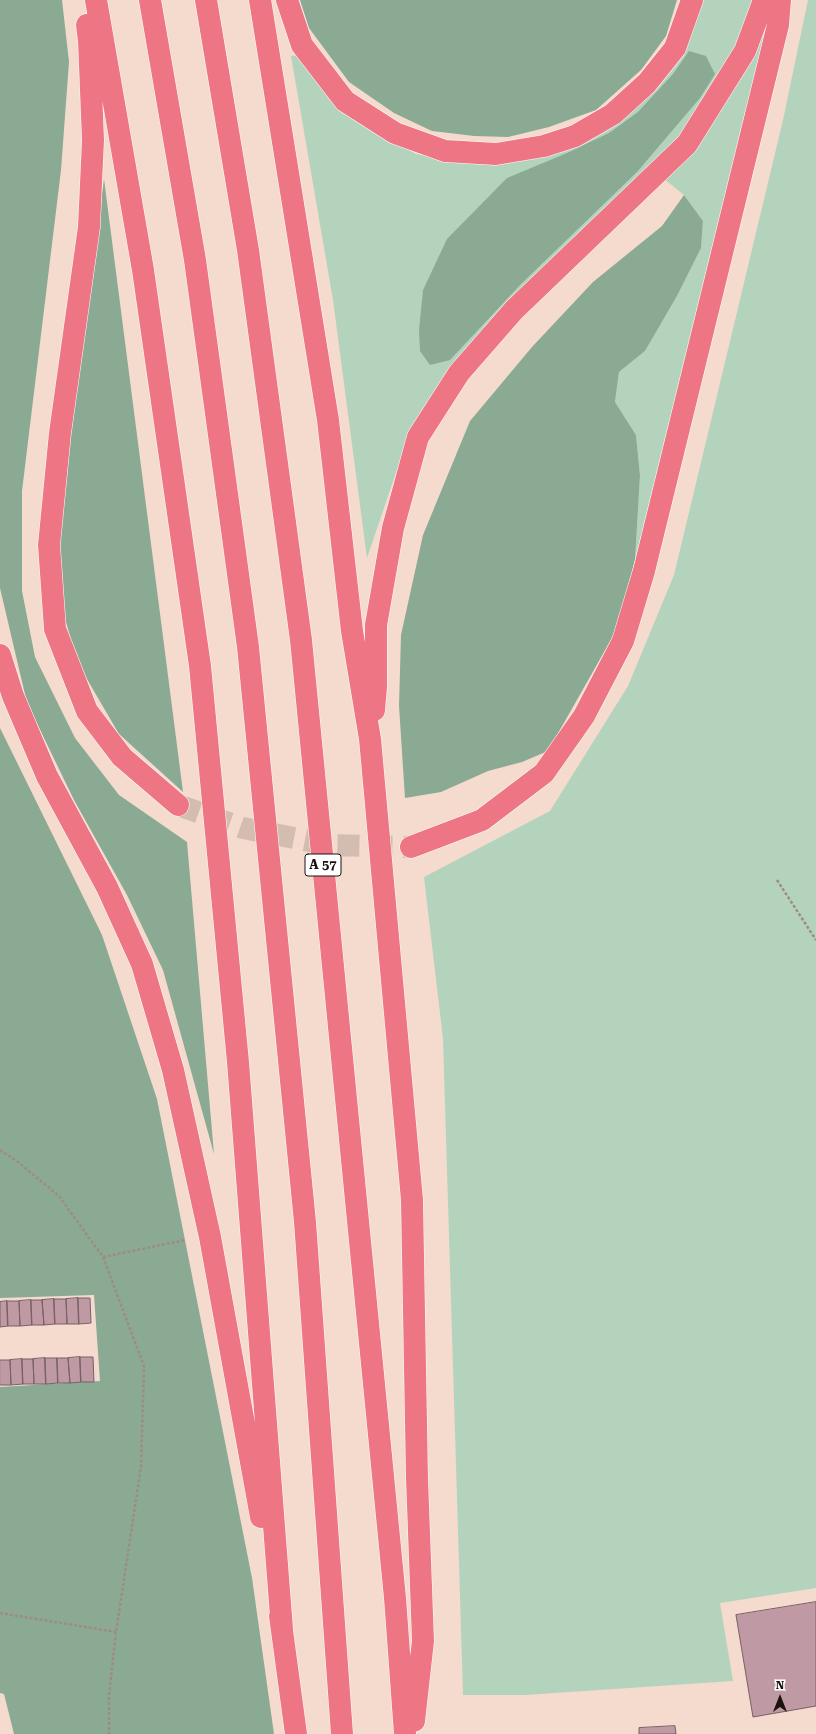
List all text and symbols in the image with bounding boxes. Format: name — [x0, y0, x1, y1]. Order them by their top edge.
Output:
road number: A 57 — [305, 854, 341, 876]
north arrow — [760, 1678, 800, 1718]
text: N — [776, 1679, 784, 1692]

